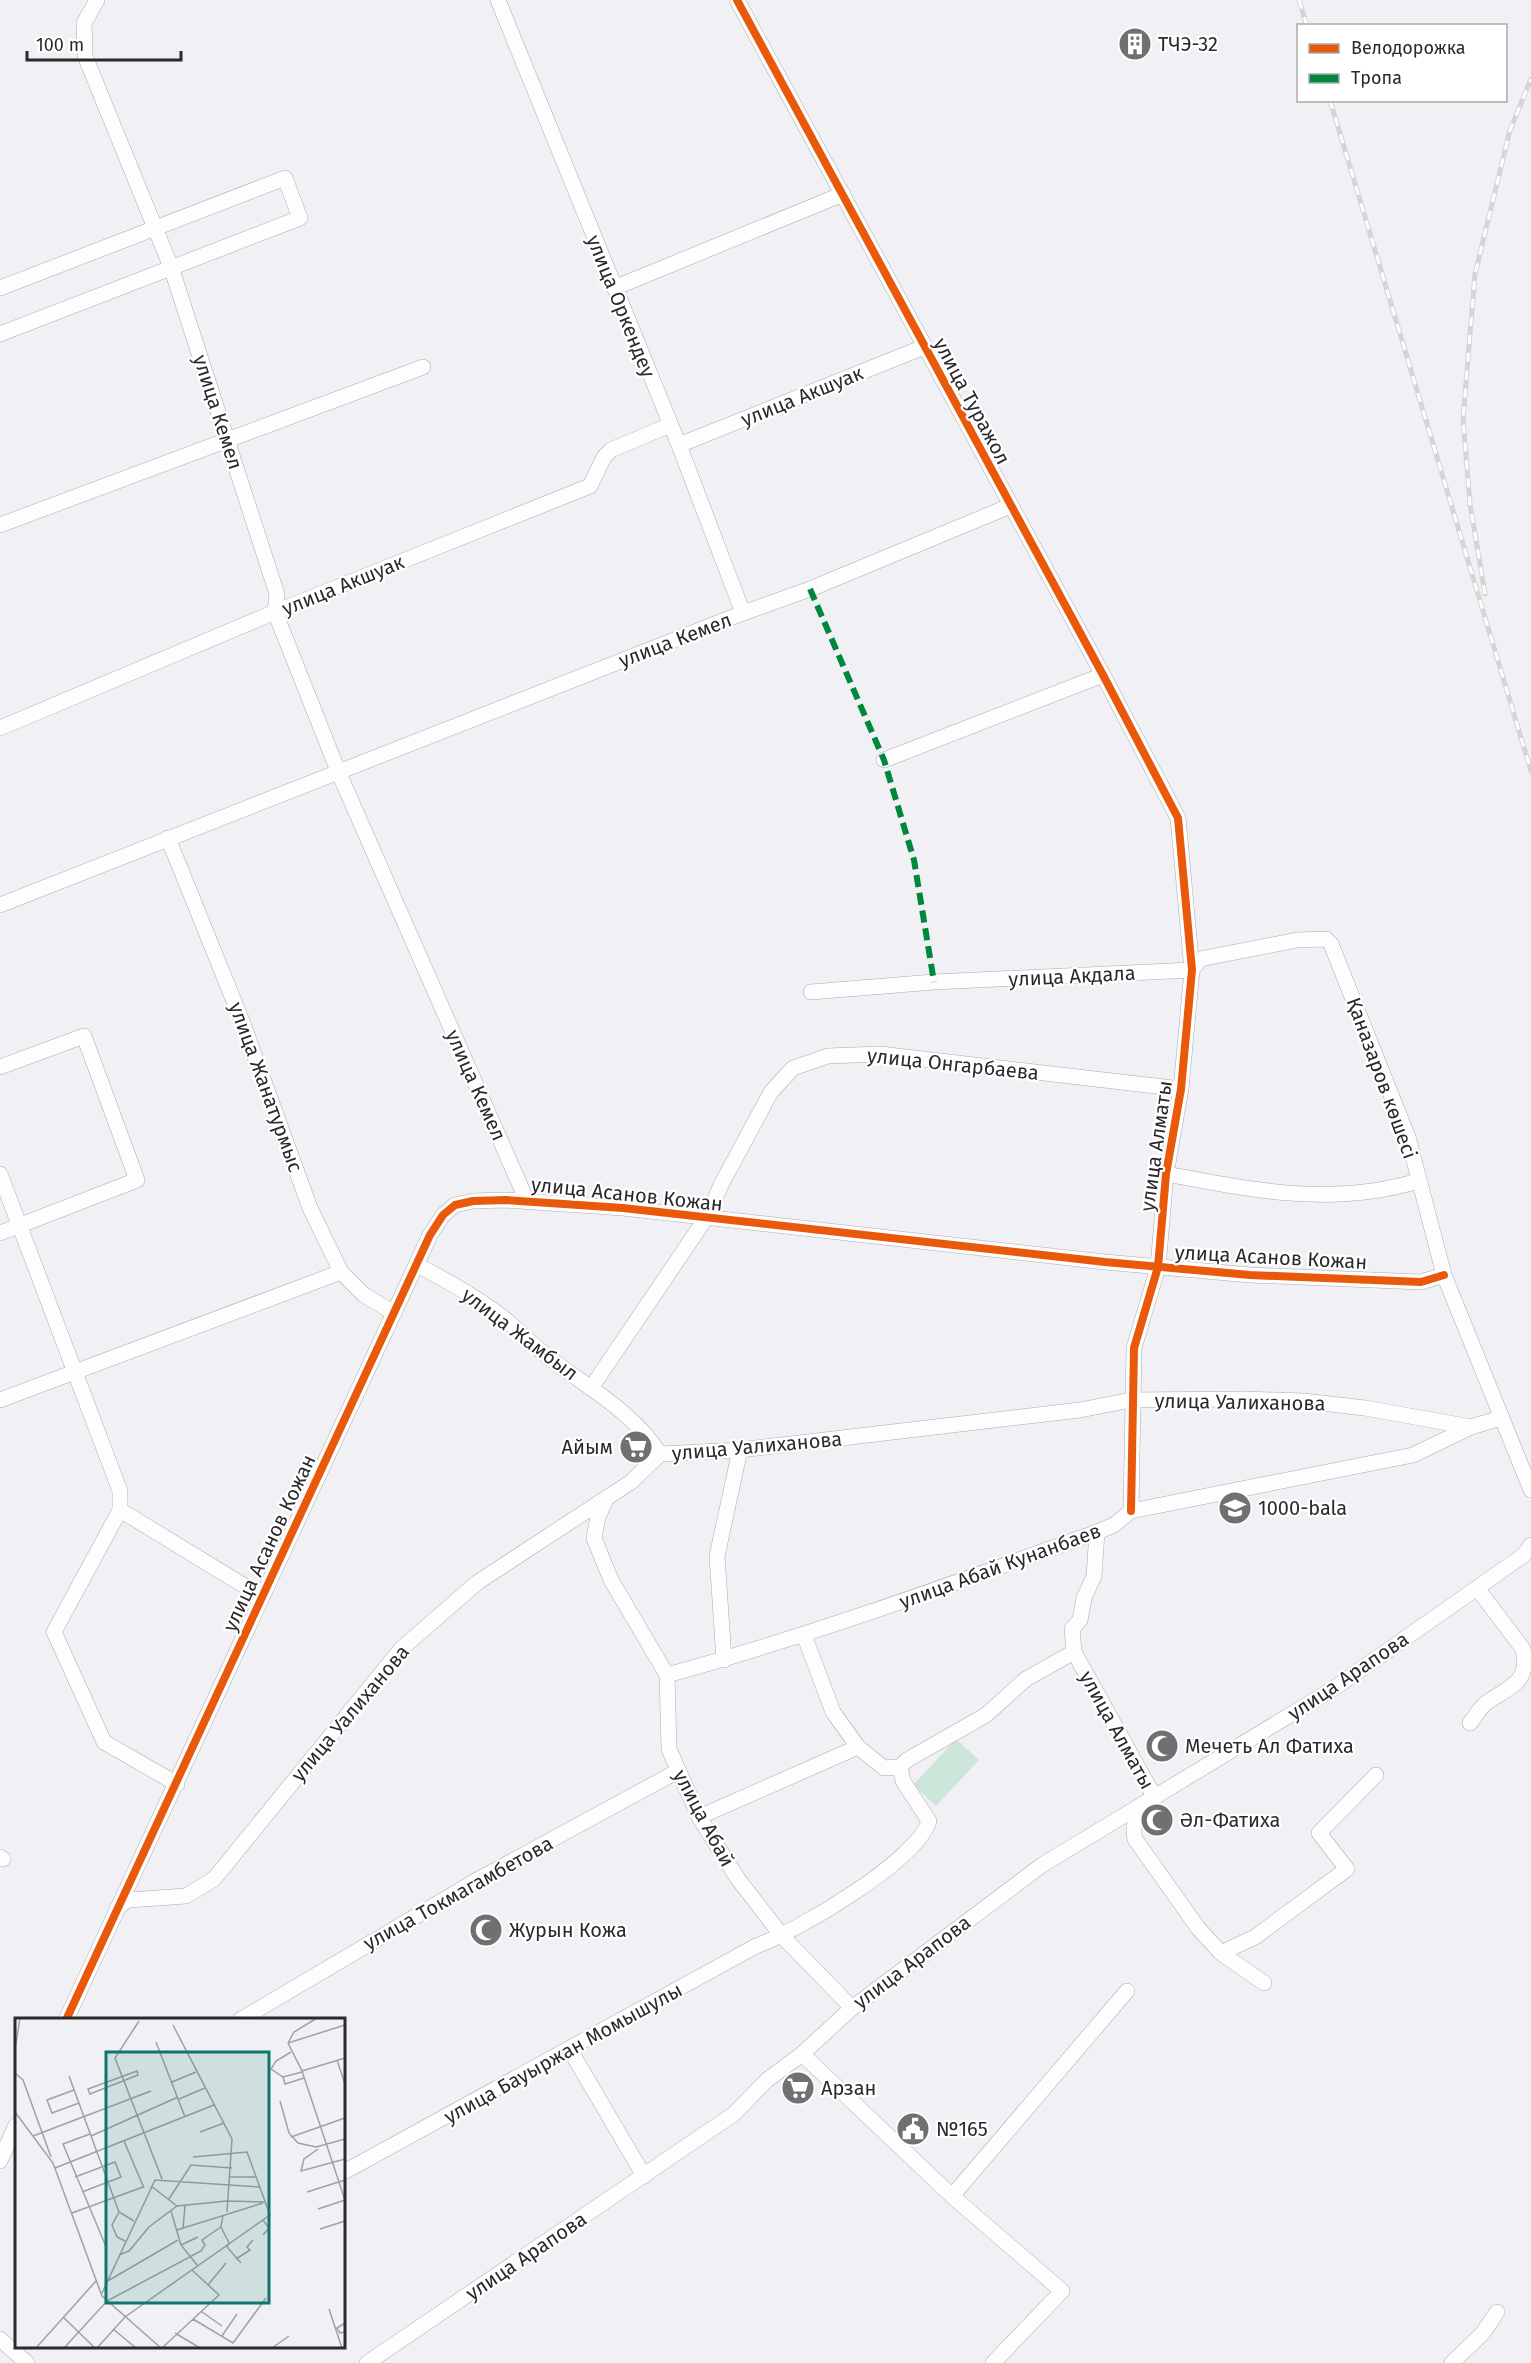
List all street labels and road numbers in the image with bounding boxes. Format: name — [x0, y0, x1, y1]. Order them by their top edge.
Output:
street label: улица Оркендеу — [582, 231, 661, 381]
street label: улица Туражол — [929, 333, 1015, 469]
street label: улица Кемел — [188, 352, 248, 472]
street label: улица Акшуак — [737, 360, 867, 431]
street label: улица Акшуак — [278, 549, 408, 620]
street label: улица Кемел — [615, 607, 735, 673]
street label: улица Акдала — [1008, 961, 1136, 991]
street label: Қаназаров көшесі — [1342, 994, 1422, 1162]
street label: улица Жанатурмыс — [224, 999, 308, 1175]
street label: улица Кемел — [441, 1026, 511, 1144]
street label: улица Онгарбаева — [866, 1043, 1040, 1085]
street label: улица Алматы — [1135, 1079, 1177, 1213]
street label: улица Асанов Кожан — [530, 1172, 724, 1216]
street label: улица Асанов Кожан — [1174, 1240, 1368, 1274]
street label: улица Жамбыл — [457, 1282, 583, 1386]
street label: улица Уалиханова — [1154, 1389, 1326, 1415]
street label: улица Уалиханова — [671, 1427, 843, 1465]
street label: улица Асанов Кожан — [217, 1451, 321, 1635]
street label: улица Абай Кунанбаев — [896, 1518, 1104, 1614]
street label: улица Арапова — [1283, 1627, 1413, 1725]
street label: улица Уалиханова — [286, 1640, 414, 1786]
street label: улица Алматы — [1075, 1667, 1159, 1793]
street label: улица Абай — [668, 1765, 740, 1871]
street label: улица Токмагамбетова — [359, 1831, 557, 1955]
street label: улица Арапова — [849, 1910, 975, 2014]
street label: улица Бауыржан Момышулы — [440, 1977, 686, 2129]
street label: улица Арапова — [461, 2207, 591, 2305]

